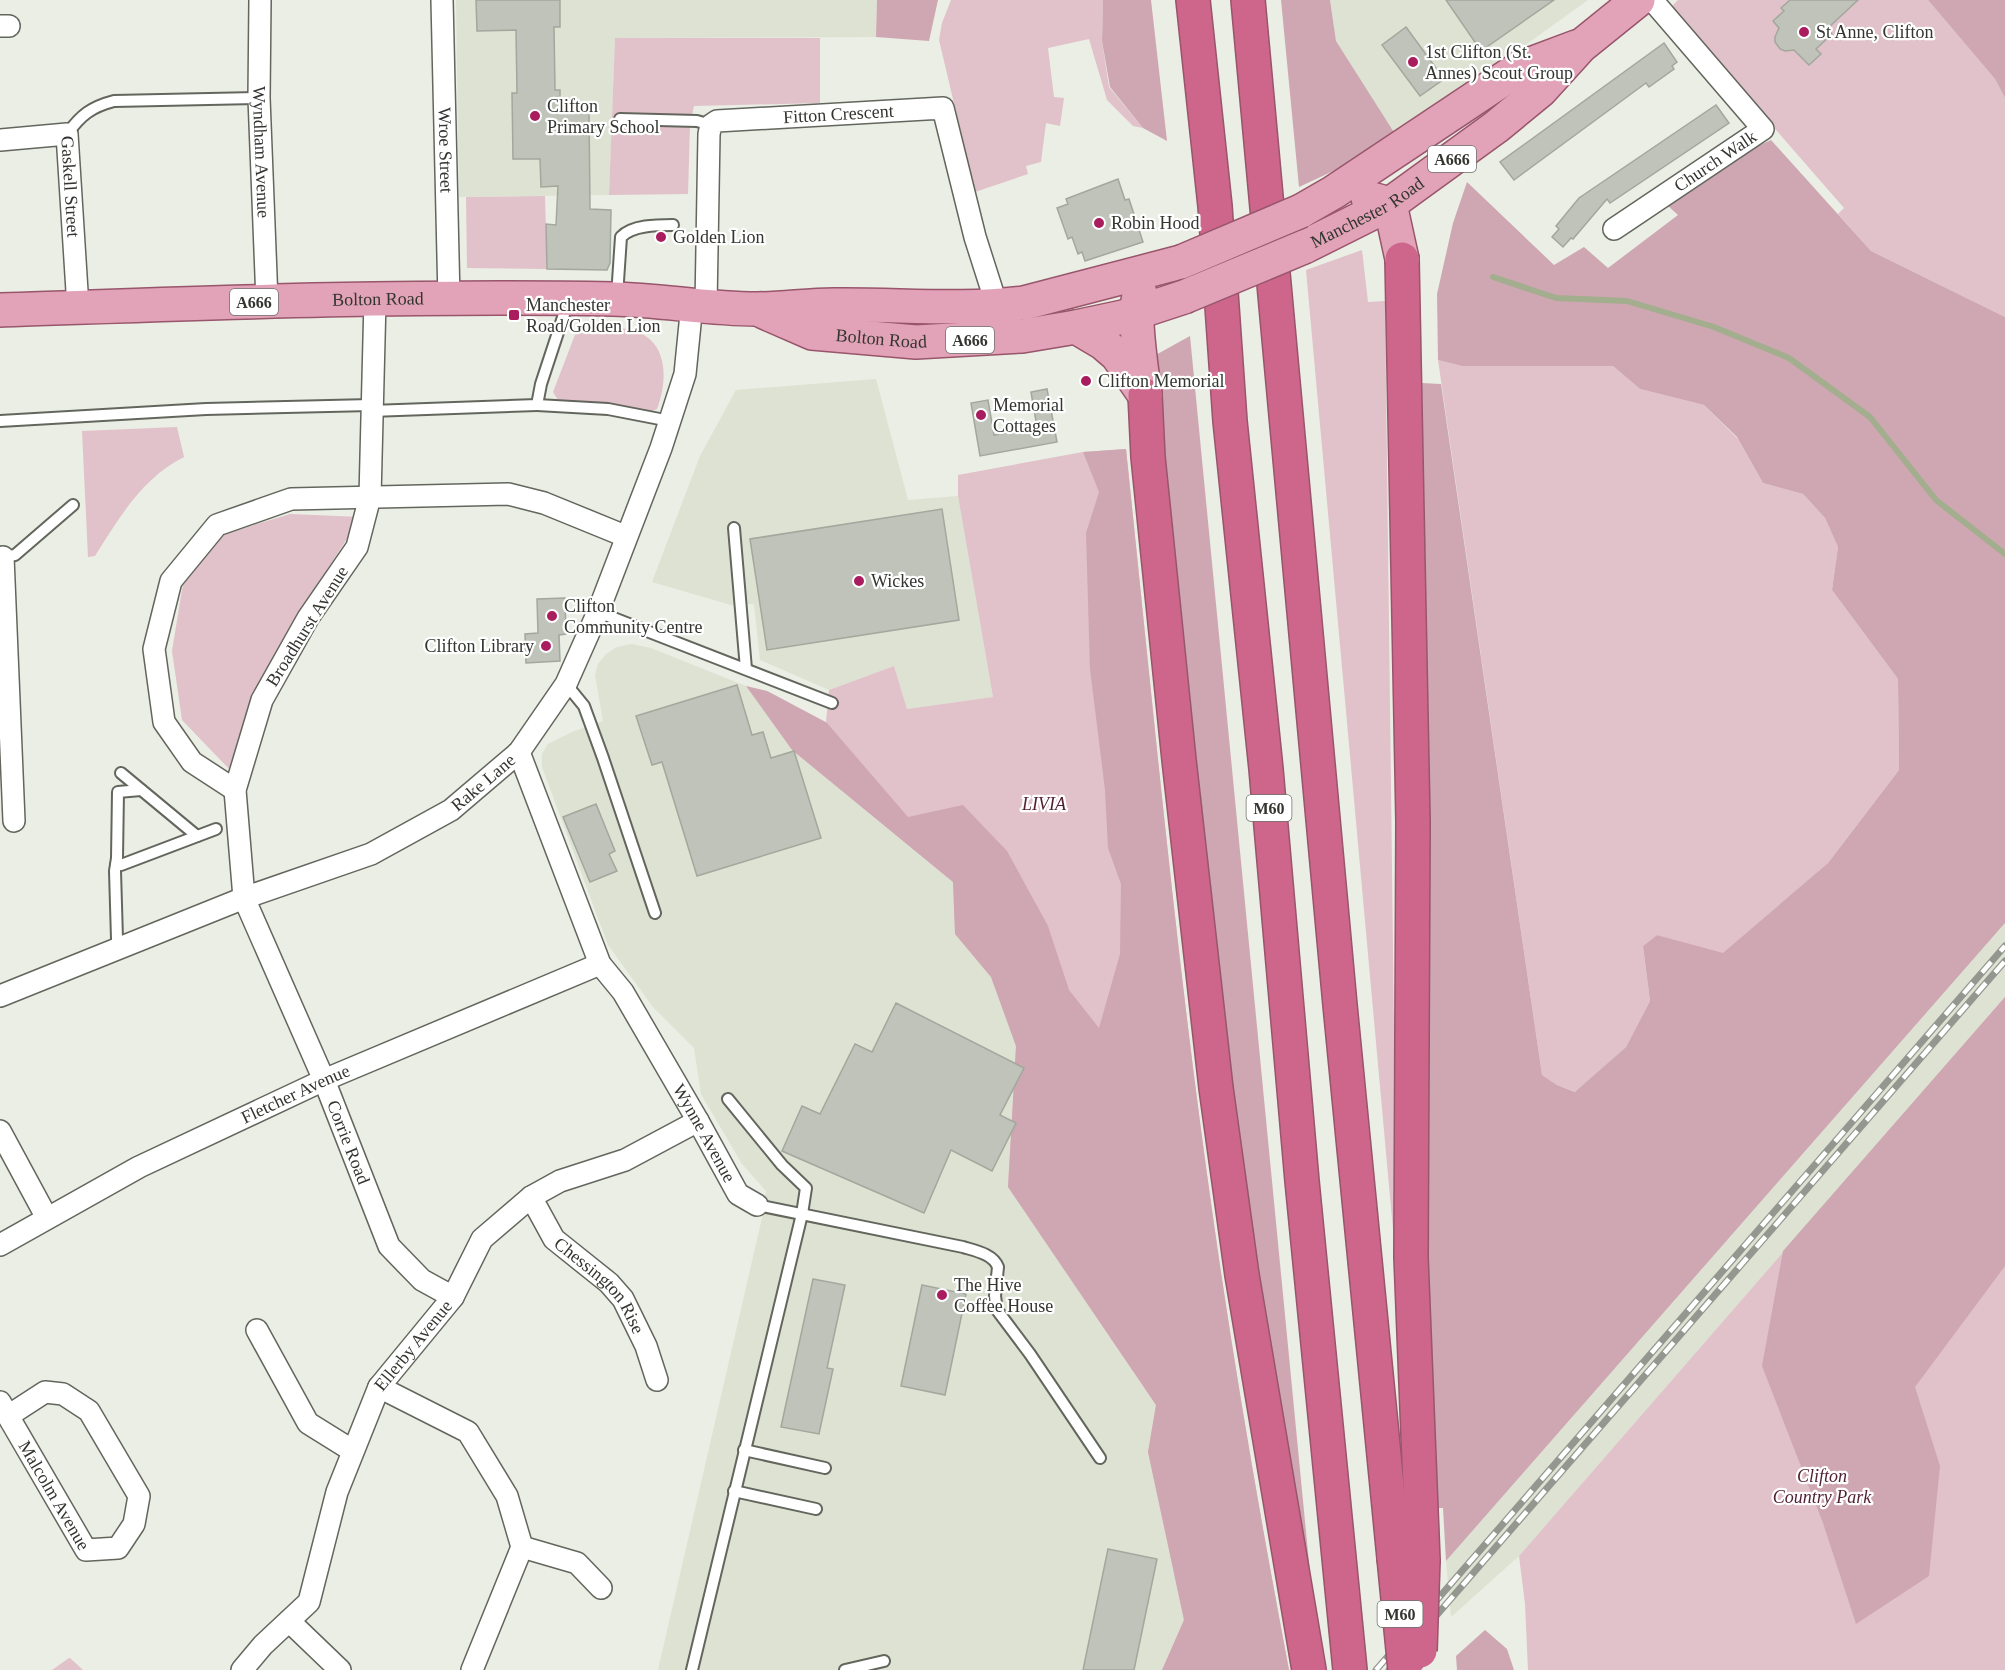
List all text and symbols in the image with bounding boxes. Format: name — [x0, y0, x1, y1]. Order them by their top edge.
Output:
place label: St Anne, Clifton — [1816, 22, 1934, 42]
marker: St Anne, Clifton — [1797, 25, 1811, 39]
place label: 1st Clifton (St. Annes) Scout Group — [1425, 42, 1573, 84]
marker: 1st Clifton (St. Annes) Scout Group — [1406, 55, 1420, 69]
street label: Wyndham Avenue — [249, 86, 274, 218]
place label: Clifton Primary School — [547, 96, 660, 137]
street label: Fitton Crescent — [783, 101, 894, 127]
street label: Wroe Street — [435, 107, 457, 193]
marker: Clifton Primary School — [528, 109, 542, 123]
street label: Church Walk — [1670, 126, 1760, 196]
street label: Gaskell Street — [57, 135, 84, 238]
road number: A666 — [1428, 146, 1476, 172]
street label: Manchester Road — [1307, 173, 1428, 252]
place label: Robin Hood — [1111, 213, 1200, 233]
marker: Robin Hood — [1092, 216, 1106, 230]
place label: Golden Lion — [673, 227, 765, 247]
marker: Golden Lion — [654, 230, 668, 244]
street label: Bolton Road — [332, 288, 424, 310]
road number: A666 — [230, 289, 278, 315]
place label: Manchester Road/Golden Lion — [526, 295, 660, 336]
marker: Manchester Road/Golden Lion — [507, 308, 521, 322]
street label: Bolton Road — [835, 325, 928, 352]
road number: A666 — [946, 327, 994, 353]
place label: Clifton Memorial — [1098, 371, 1224, 391]
marker: Clifton Memorial — [1079, 374, 1093, 388]
place label: Memorial Cottages — [993, 395, 1064, 436]
marker: Memorial Cottages — [974, 408, 988, 422]
street label: Broadhurst Avenue — [262, 562, 352, 690]
place label: Wickes — [871, 571, 924, 591]
marker: Wickes — [852, 574, 866, 588]
place label: Clifton Community Centre — [564, 596, 703, 637]
marker: Clifton Community Centre — [545, 609, 559, 623]
place label: Clifton Library — [425, 636, 534, 656]
marker: Clifton Library — [539, 639, 553, 653]
street label: Rake Lane — [447, 750, 519, 815]
park label: LIVIA — [1021, 794, 1067, 814]
road number: M60 — [1246, 795, 1292, 821]
street label: Fletcher Avenue — [238, 1060, 353, 1128]
street label: Wynne Avenue — [669, 1081, 740, 1186]
street label: Corrie Road — [323, 1097, 374, 1187]
street label: Chessington Rise — [550, 1233, 648, 1337]
place label: The Hive Coffee House — [954, 1275, 1053, 1316]
marker: The Hive Coffee House — [935, 1288, 949, 1302]
street label: Ellerby Avenue — [370, 1296, 456, 1395]
street label: Malcolm Avenue — [15, 1437, 94, 1554]
park label: Clifton Country Park — [1773, 1466, 1872, 1507]
road number: M60 — [1378, 1601, 1422, 1627]

